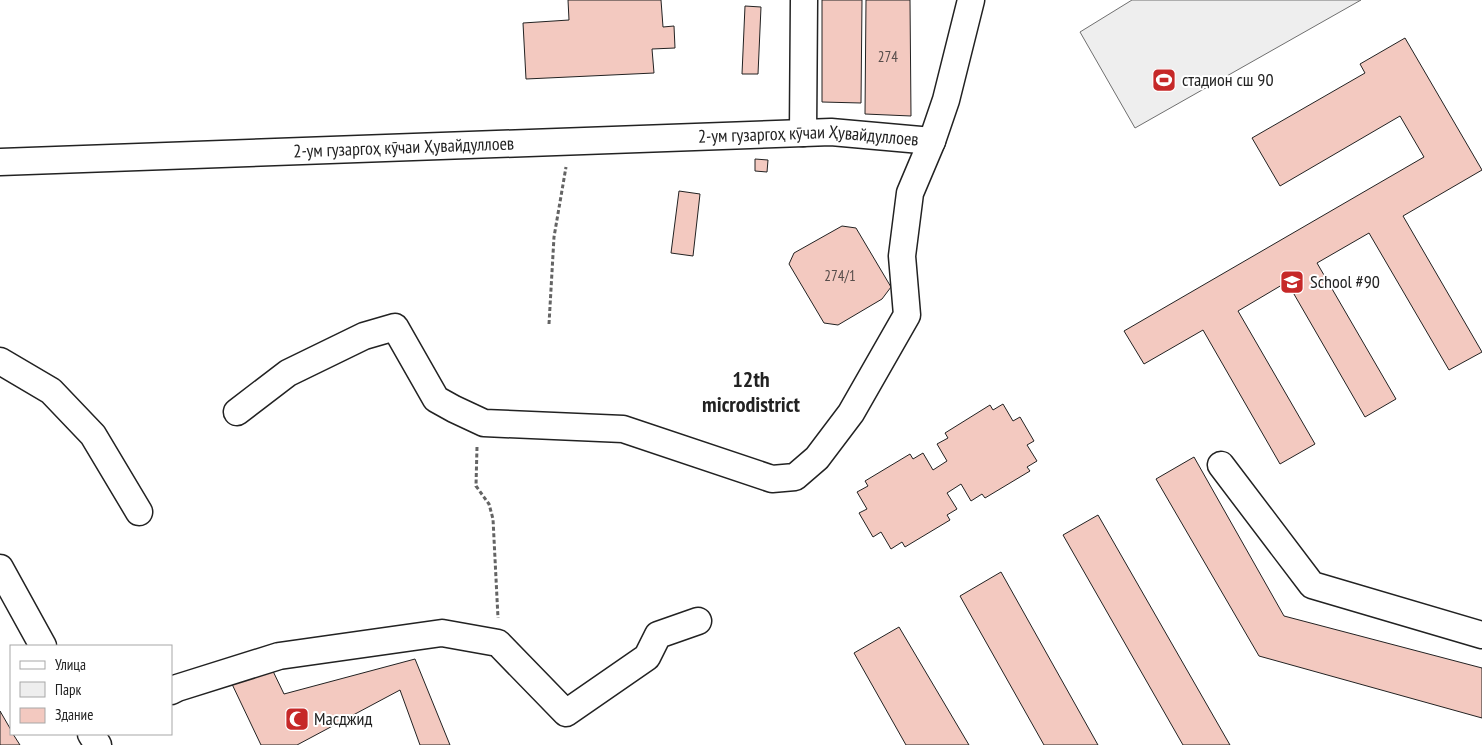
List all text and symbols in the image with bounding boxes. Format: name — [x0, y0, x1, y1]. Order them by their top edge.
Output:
house number: 274 — [878, 47, 898, 66]
sports icon: стадион сш 90 — [1151, 67, 1177, 93]
place label: стадион сш 90 — [1182, 68, 1274, 91]
street label: 2-ум гузаргоҳ кӯчаи Ҳувайдуллоев — [698, 120, 920, 151]
street label: 2-ум гузаргоҳ кӯчаи Ҳувайдуллоев — [293, 131, 515, 162]
house number: 274/1 — [824, 266, 856, 285]
school or university icon: School #90 — [1279, 269, 1305, 295]
place label: School #90 — [1310, 270, 1380, 293]
district label: 12th microdistrict — [702, 365, 801, 418]
legend — [10, 645, 172, 735]
text: Улица — [55, 655, 86, 674]
text: Парк — [55, 680, 81, 699]
text: Здание — [55, 705, 93, 724]
mosque icon: Масджид — [284, 706, 310, 732]
place label: Масджид — [314, 707, 372, 730]

